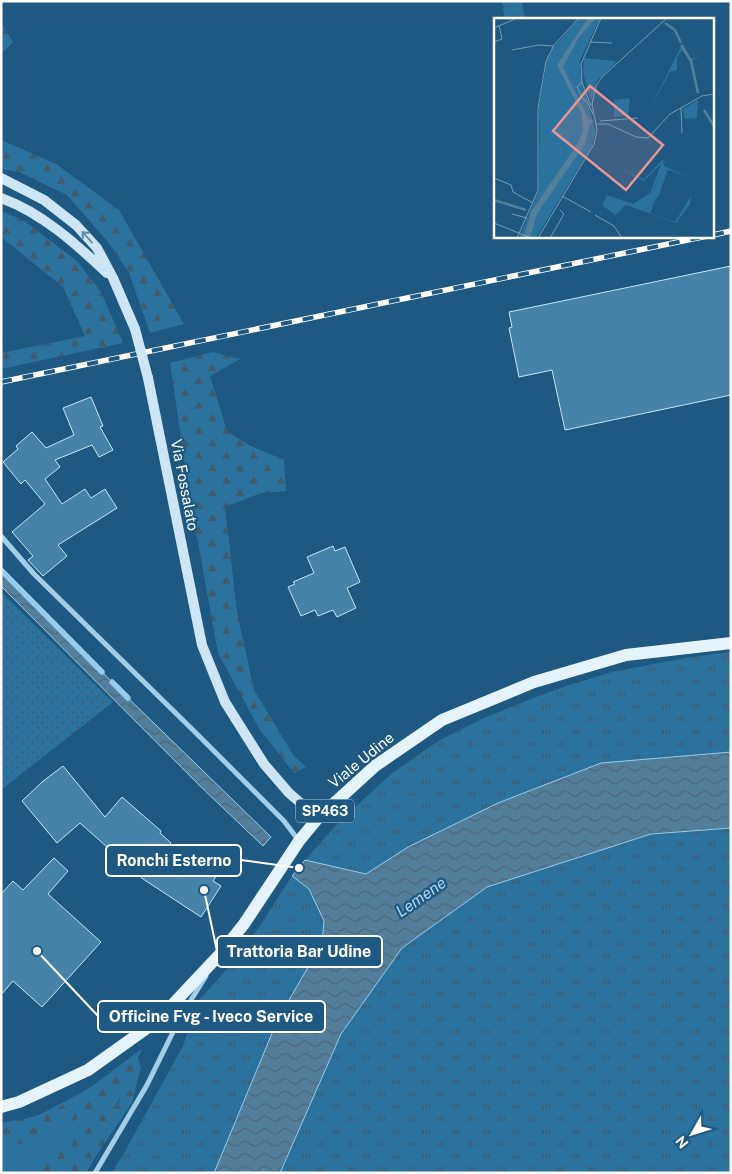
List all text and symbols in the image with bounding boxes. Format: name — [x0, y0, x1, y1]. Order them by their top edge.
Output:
inset map — [494, 18, 714, 238]
one-way arrow — [82, 231, 93, 244]
street label: Via Fossalato — [168, 438, 202, 532]
street label: Viale Udine — [325, 729, 397, 791]
road number: SP463 — [296, 799, 354, 822]
callout: Ronchi Esterno — [106, 845, 241, 876]
text: Ronchi Esterno — [117, 851, 231, 870]
water label: Lemene — [392, 873, 450, 921]
callout: Trattoria Bar Udine — [217, 936, 382, 967]
text: Trattoria Bar Udine — [227, 942, 371, 961]
callout: Officine Fvg - Iveco Service — [98, 1001, 325, 1032]
text: Officine Fvg - Iveco Service — [109, 1007, 313, 1026]
north arrow — [667, 1109, 717, 1159]
text: N — [672, 1133, 692, 1151]

